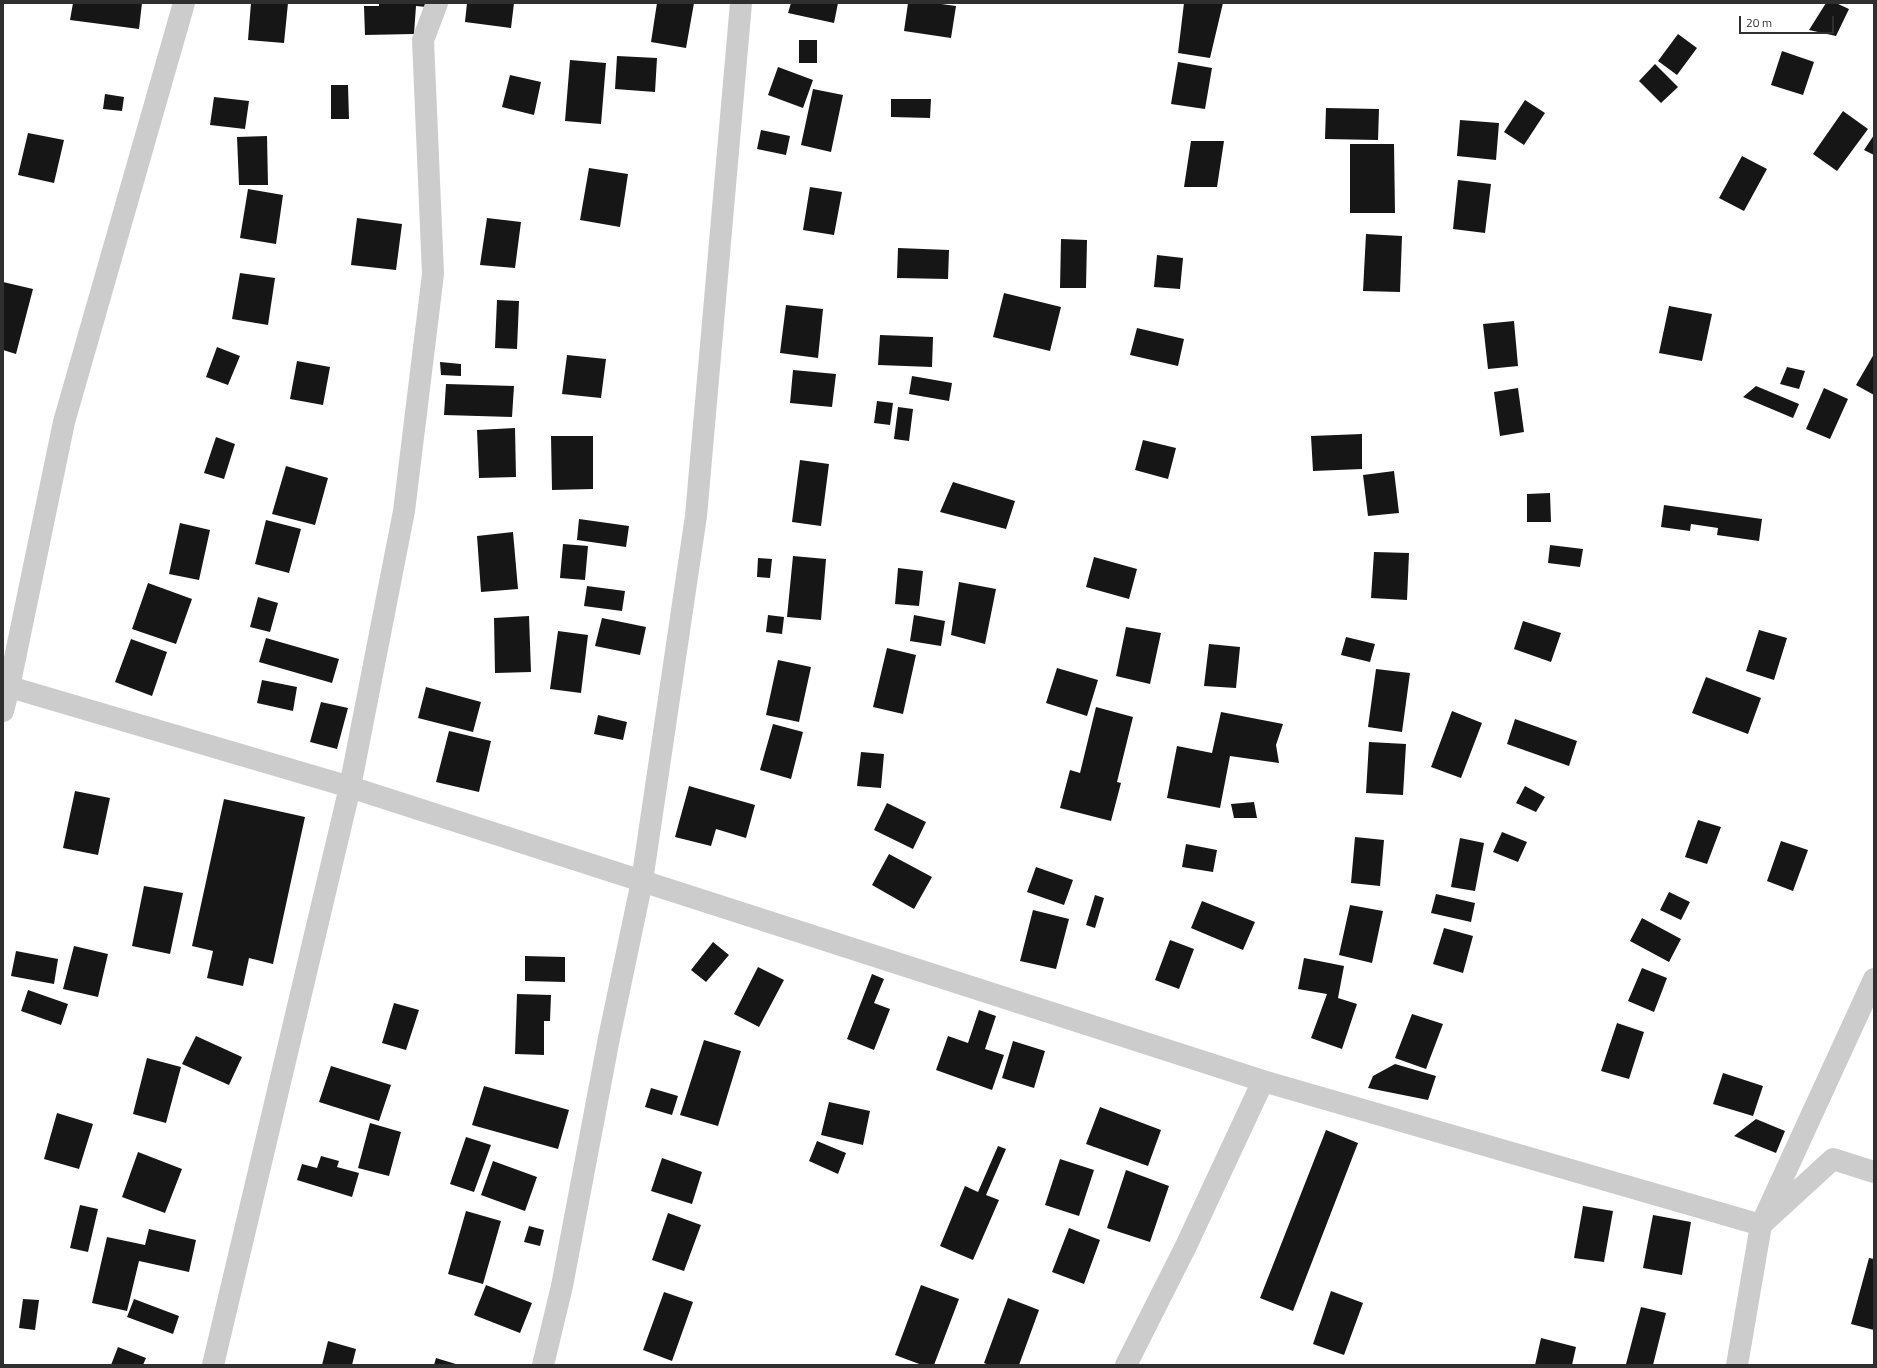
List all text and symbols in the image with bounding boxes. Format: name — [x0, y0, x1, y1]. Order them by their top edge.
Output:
scale bar — [1741, 8, 1836, 34]
text: 20 m — [1746, 13, 1772, 32]

